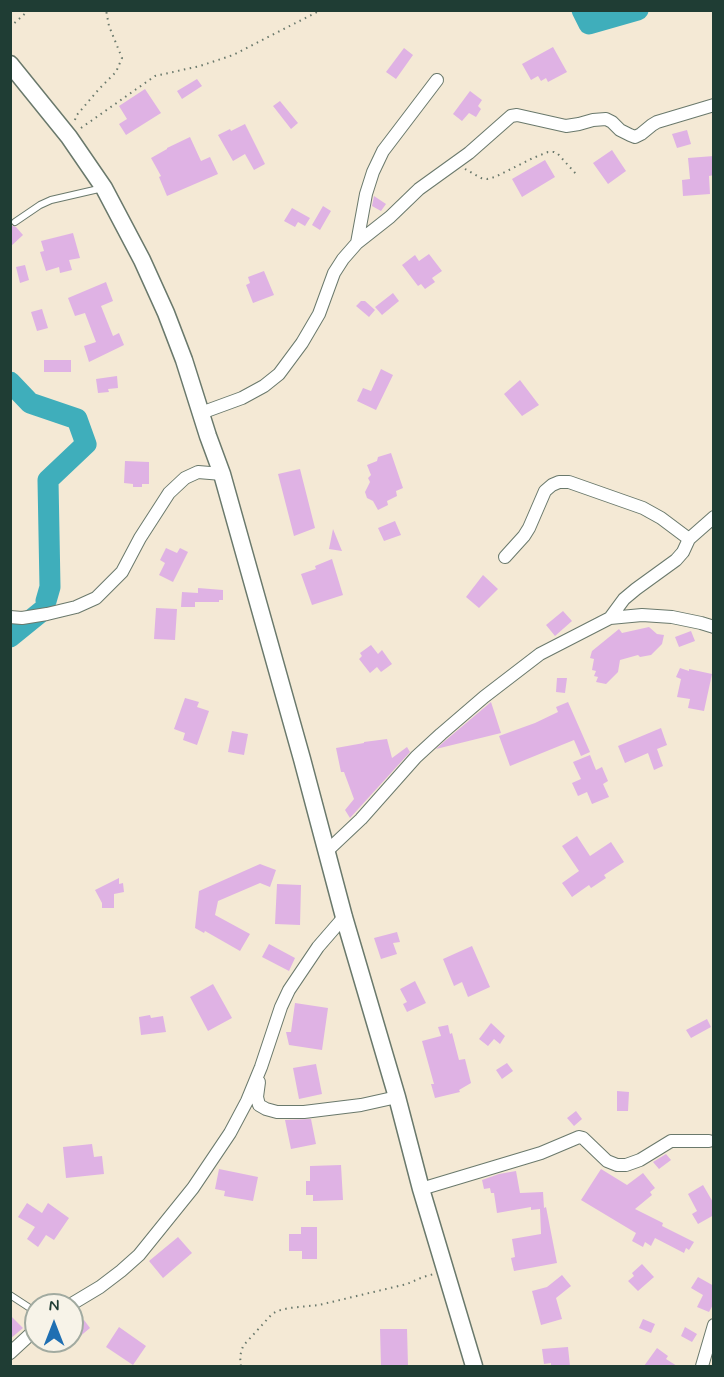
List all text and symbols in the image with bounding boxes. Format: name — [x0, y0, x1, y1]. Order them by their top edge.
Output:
north arrow — [24, 1293, 84, 1353]
text: N — [49, 1296, 59, 1317]

